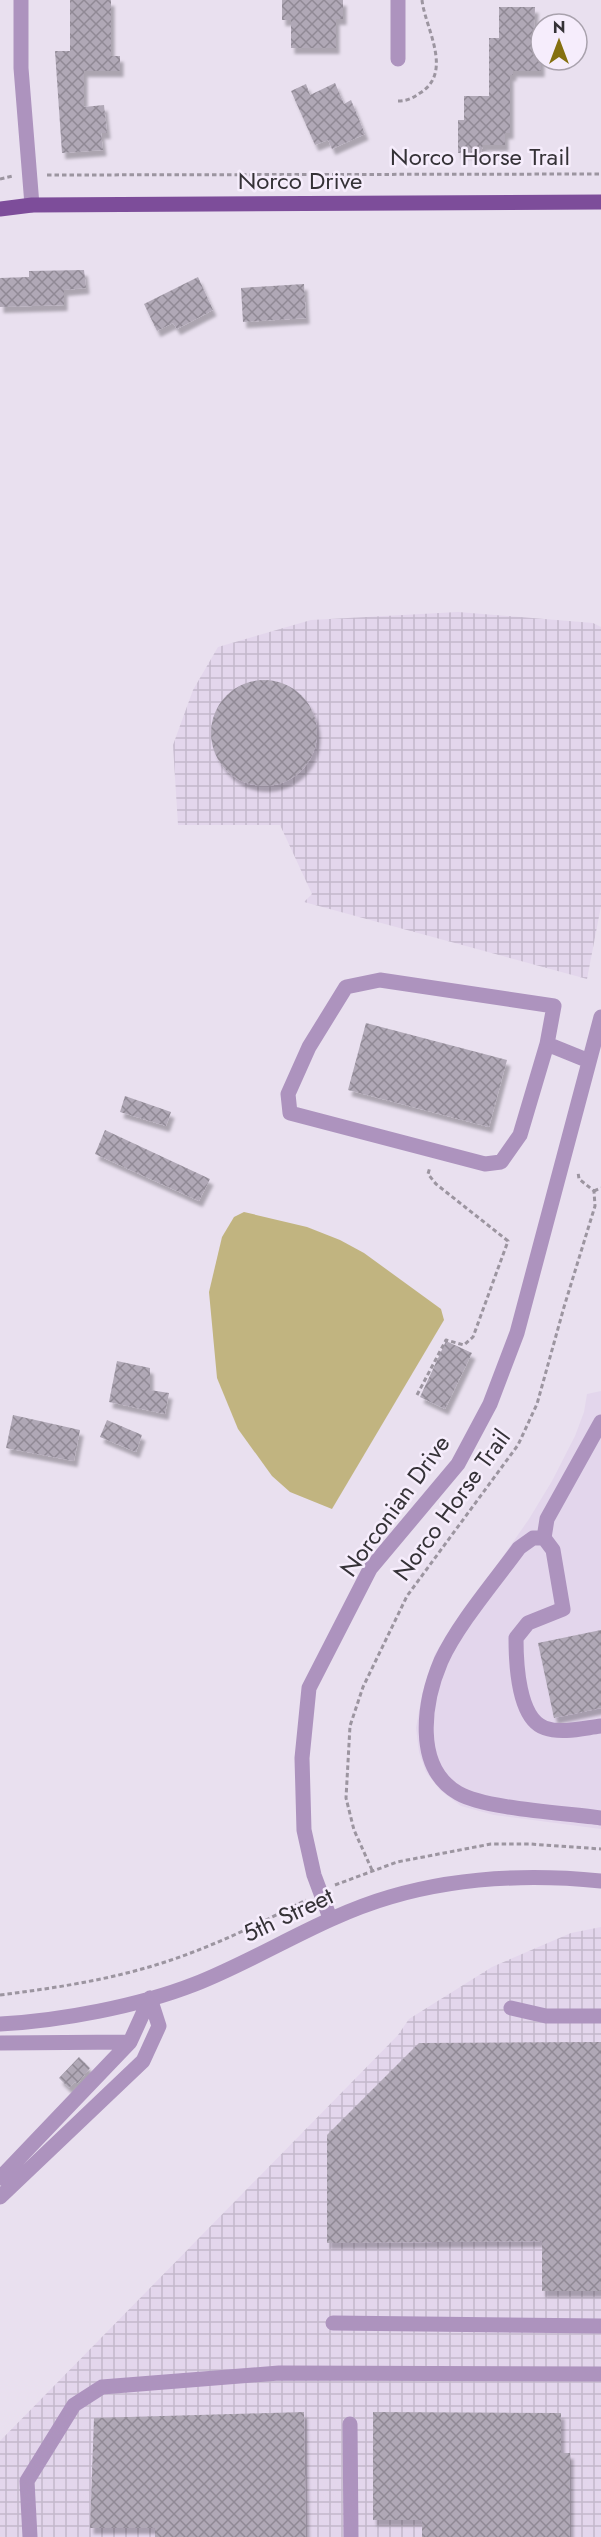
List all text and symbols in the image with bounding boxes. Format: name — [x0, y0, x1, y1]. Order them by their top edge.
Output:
north arrow — [529, 12, 589, 72]
text: N — [553, 16, 565, 39]
street label: Norco Horse Trail — [390, 139, 570, 174]
street label: Norco Drive — [238, 163, 362, 198]
street label: Norco Horse Trail — [385, 1422, 519, 1588]
street label: Norconian Drive — [331, 1428, 458, 1584]
street label: 5th Street — [237, 1878, 339, 1951]

